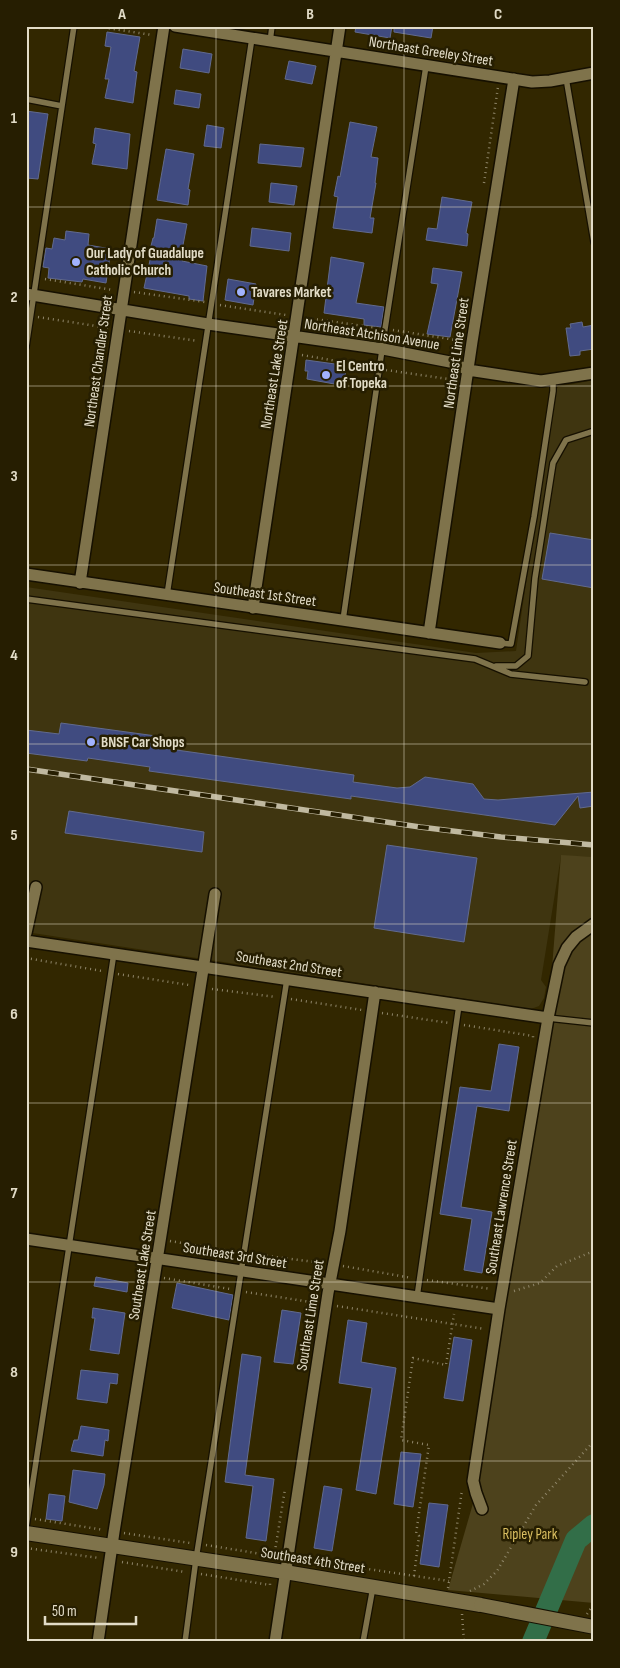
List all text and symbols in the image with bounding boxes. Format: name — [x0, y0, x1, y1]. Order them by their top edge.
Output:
text: A — [117, 5, 126, 24]
text: B — [306, 5, 314, 24]
text: C — [494, 5, 502, 24]
street label: Northeast Greeley Street — [367, 32, 495, 71]
text: 1 — [11, 109, 18, 128]
place label: Our Lady of Guadalupe Catholic Church — [86, 244, 204, 280]
marker: Our Lady of Guadalupe Catholic Church — [70, 256, 82, 268]
place label: Tavares Market — [251, 283, 332, 302]
marker: Tavares Market — [235, 286, 247, 298]
text: 2 — [10, 288, 18, 307]
street label: Northeast Chandler Street — [80, 294, 117, 428]
street label: Northeast Lime Street — [439, 296, 474, 410]
street label: Northeast Atchison Avenue — [303, 314, 441, 355]
street label: Northeast Lake Street — [256, 318, 293, 430]
place label: El Centro of Topeka — [336, 357, 387, 393]
marker: El Centro of Topeka — [320, 369, 332, 381]
text: 3 — [10, 467, 18, 486]
street label: Southeast 1st Street — [212, 578, 318, 611]
text: 4 — [10, 646, 18, 665]
place label: BNSF Car Shops — [101, 733, 185, 752]
marker: BNSF Car Shops — [85, 736, 97, 748]
text: 5 — [10, 826, 18, 845]
street label: Southeast 2nd Street — [235, 947, 344, 982]
text: 6 — [10, 1005, 18, 1024]
street label: Southeast Lawrence Street — [481, 1138, 522, 1276]
text: 7 — [11, 1184, 18, 1203]
street label: Southeast Lake Street — [124, 1208, 161, 1321]
street label: Southeast 3rd Street — [182, 1238, 289, 1273]
street label: Southeast Lime Street — [292, 1258, 329, 1372]
text: 8 — [10, 1363, 18, 1382]
park label: Ripley Park — [503, 1525, 558, 1544]
text: 9 — [10, 1543, 18, 1562]
street label: Southeast 4th Street — [259, 1543, 367, 1578]
scale bar — [45, 1593, 136, 1625]
text: 50 m — [52, 1602, 77, 1621]

